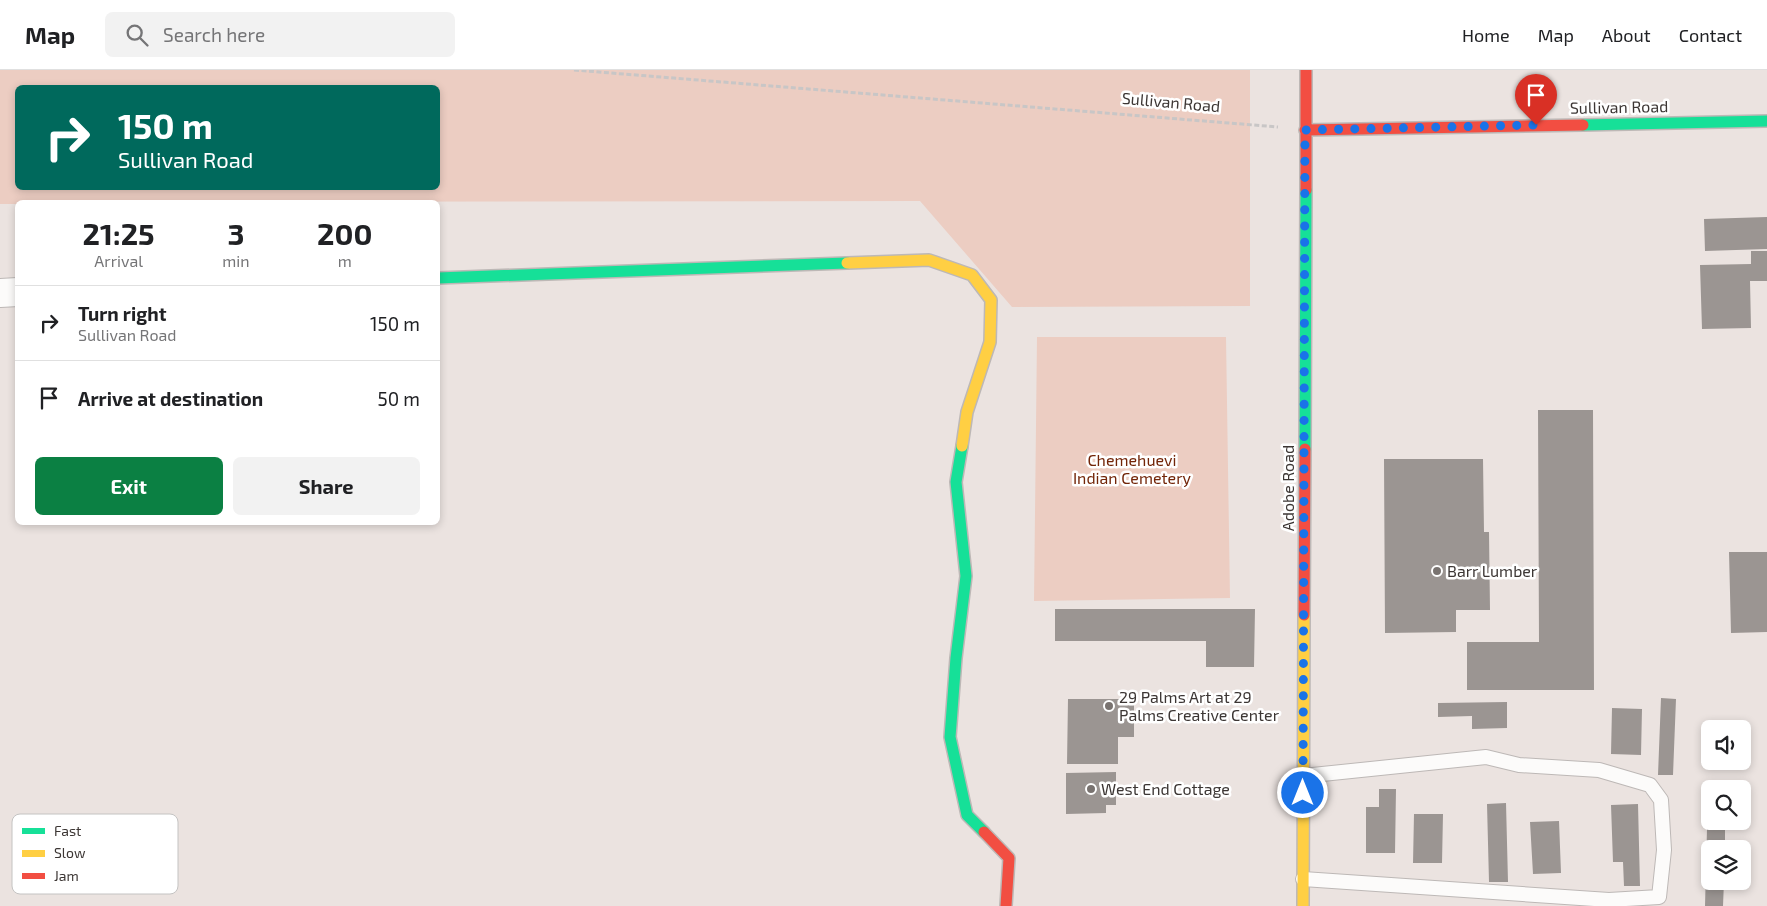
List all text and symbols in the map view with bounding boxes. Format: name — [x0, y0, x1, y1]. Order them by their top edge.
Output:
search box — [105, 12, 455, 57]
text: Map — [25, 20, 75, 49]
icon: search — [123, 21, 151, 49]
text: Search here — [163, 23, 265, 46]
text: Home — [1462, 24, 1510, 46]
text: Map — [1538, 24, 1574, 46]
text: About — [1602, 24, 1651, 46]
text: Contact — [1679, 24, 1742, 46]
pin — [1515, 74, 1557, 125]
icon: arrive — [1522, 81, 1550, 109]
street label: Sullivan Road — [1121, 88, 1221, 115]
street label: Sullivan Road — [1570, 96, 1668, 117]
text: 150 m — [118, 104, 213, 146]
icon: right — [35, 105, 100, 170]
text: Sullivan Road — [118, 146, 253, 172]
text: 21:25 — [83, 215, 155, 251]
text: 3 — [227, 215, 244, 251]
text: 200 — [317, 215, 372, 251]
text: Arrival — [94, 251, 143, 270]
text: min — [222, 251, 250, 270]
text: m — [338, 251, 352, 270]
text: Turn right — [78, 302, 166, 325]
icon: right — [35, 309, 63, 337]
text: 150 m — [370, 312, 420, 335]
text: Sullivan Road — [78, 325, 176, 344]
icon: arrive — [35, 384, 63, 412]
text: Arrive at destination — [78, 387, 263, 410]
text: 50 m — [377, 387, 420, 410]
street label: Adobe Road — [1278, 445, 1297, 531]
park label: Chemehuevi Indian Cemetery — [1073, 450, 1192, 487]
button: Exit — [35, 457, 223, 515]
button: Share — [233, 457, 420, 515]
place label: Barr Lumber — [1447, 561, 1538, 580]
marker: Barr Lumber — [1431, 565, 1443, 577]
place label: 29 Palms Art at 29 Palms Creative Center — [1119, 687, 1280, 724]
marker: 29 Palms Art at 29 Palms Creative Center — [1103, 700, 1115, 712]
map controls — [1701, 720, 1751, 890]
button: sound — [1701, 720, 1751, 770]
position arrow — [1276, 766, 1328, 818]
place label: West End Cottage — [1101, 779, 1230, 798]
button: search — [1701, 780, 1751, 830]
marker: West End Cottage — [1085, 783, 1097, 795]
legend — [12, 814, 178, 894]
text: Fast — [54, 822, 81, 839]
button: layers — [1701, 840, 1751, 890]
text: Slow — [54, 844, 86, 861]
text: Jam — [54, 867, 79, 884]

